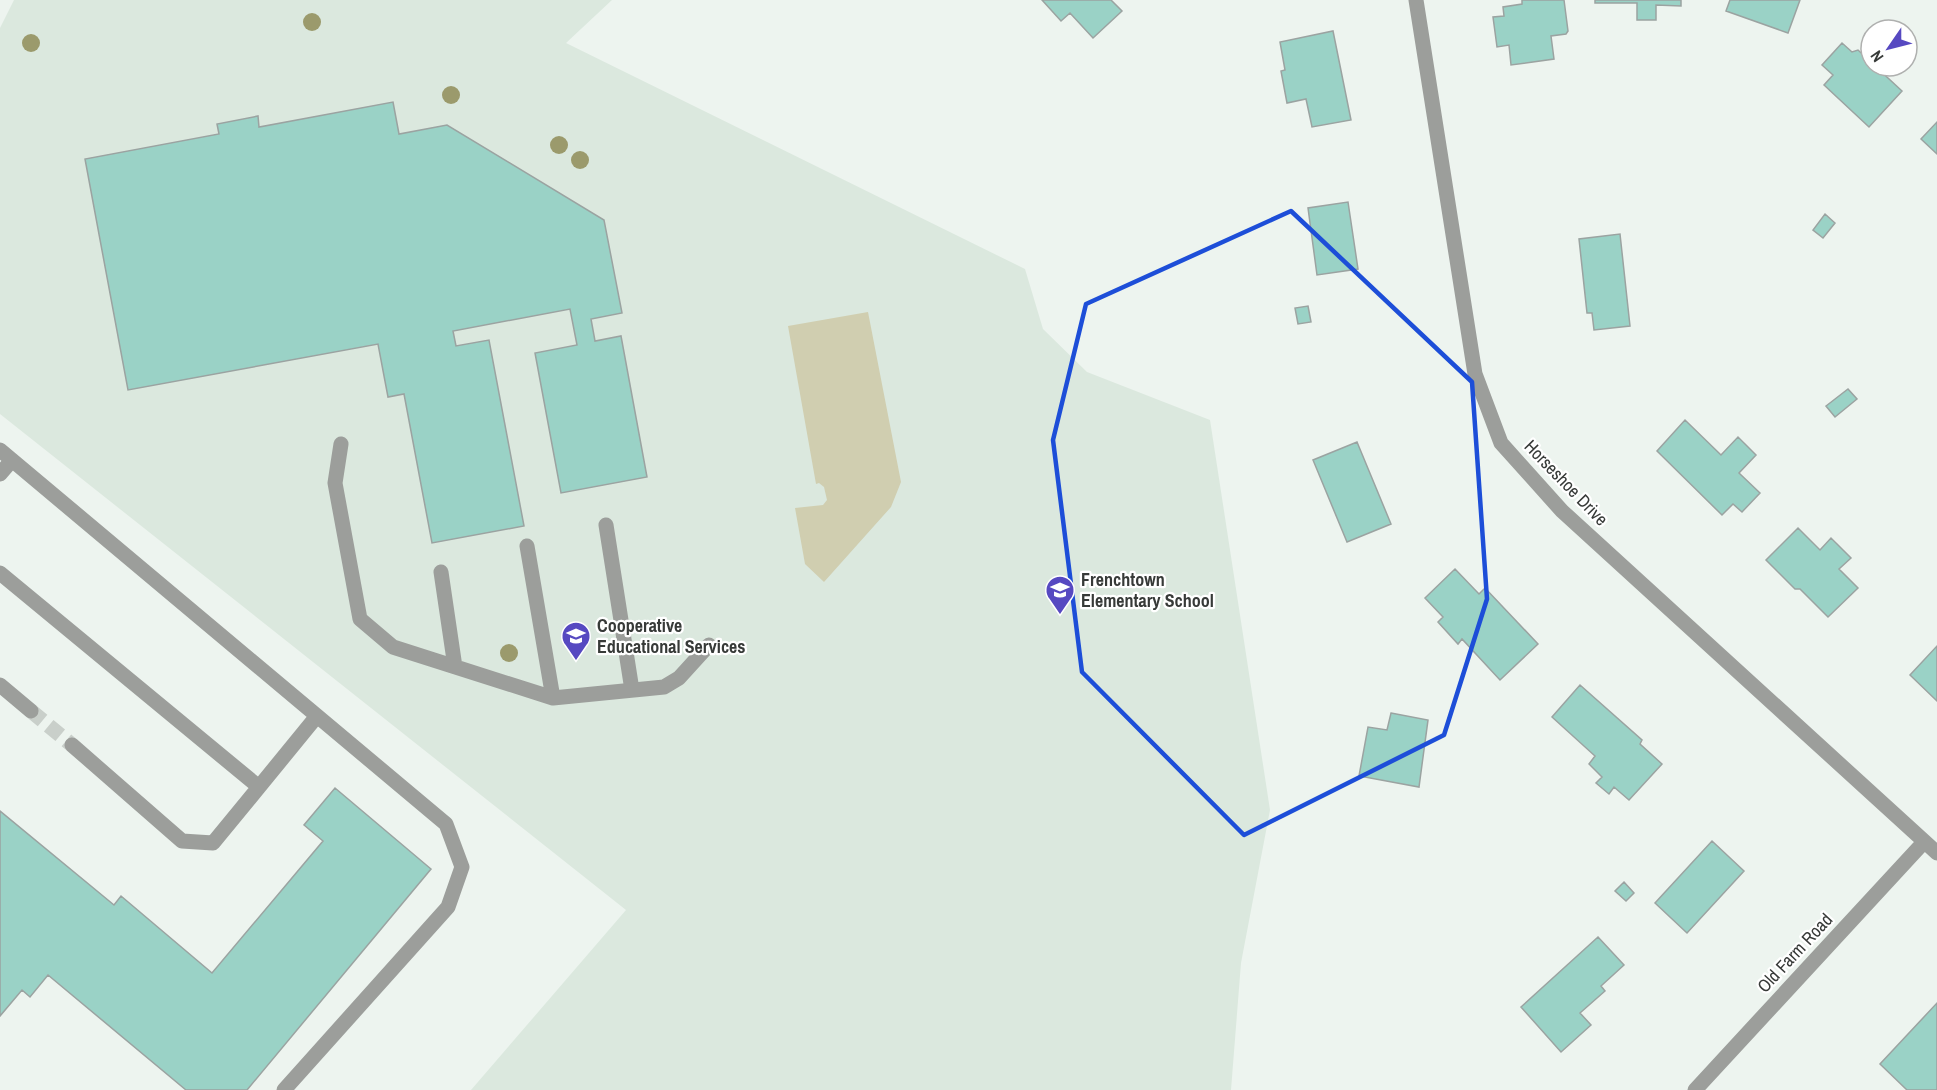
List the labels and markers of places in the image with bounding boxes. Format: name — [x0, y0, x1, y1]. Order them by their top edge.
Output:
place label: Frenchtown Elementary School — [1081, 567, 1214, 613]
school or university icon: Frenchtown Elementary School — [1044, 574, 1076, 616]
place label: Cooperative Educational Services — [597, 613, 746, 659]
school or university icon: Cooperative Educational Services — [560, 620, 592, 662]

